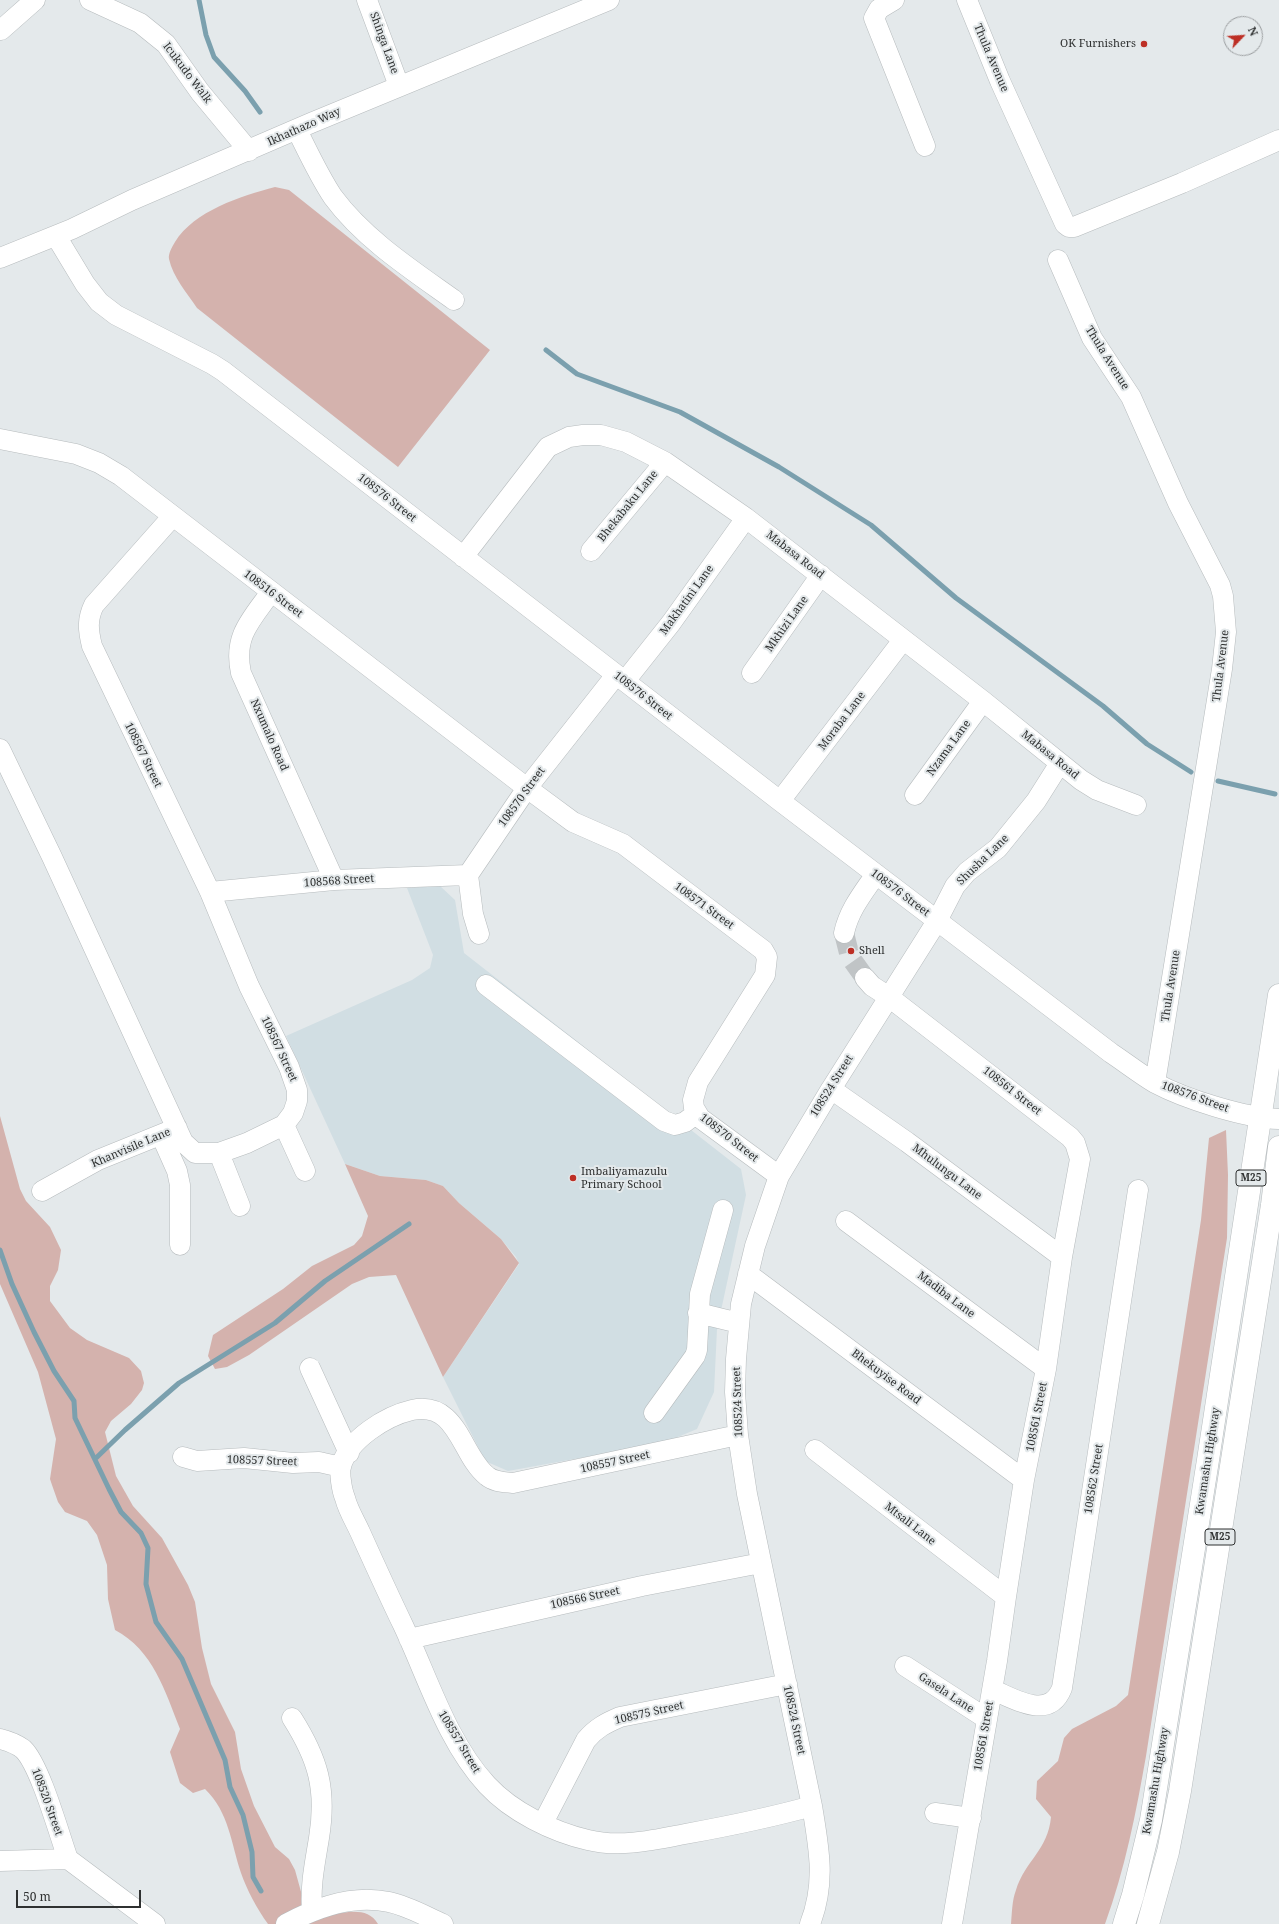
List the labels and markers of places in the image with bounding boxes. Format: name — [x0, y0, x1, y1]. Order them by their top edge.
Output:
place label: OK Furnishers — [1060, 37, 1136, 51]
marker: OK Furnishers — [1139, 39, 1149, 49]
place label: Shell — [859, 944, 885, 958]
marker: Shell — [846, 946, 856, 956]
place label: Imbaliyamazulu Primary School — [581, 1165, 667, 1191]
marker: Imbaliyamazulu Primary School — [568, 1173, 578, 1183]

